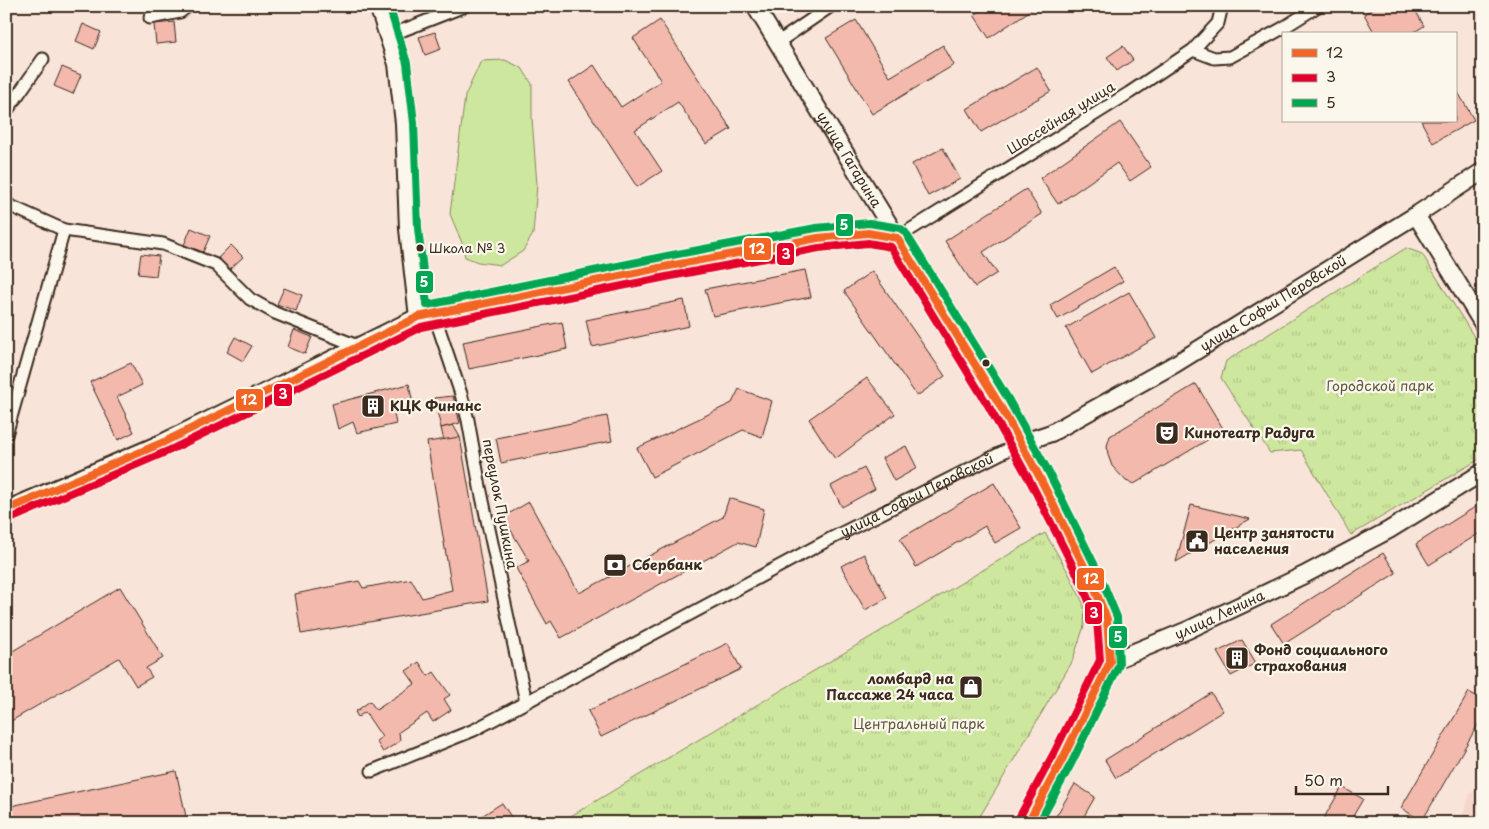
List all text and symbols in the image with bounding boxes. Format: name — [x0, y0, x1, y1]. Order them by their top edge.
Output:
legend — [1282, 32, 1456, 122]
text: 12 — [1326, 40, 1343, 63]
text: 3 — [1326, 64, 1336, 87]
street label: Шоссейная улица — [1003, 76, 1119, 159]
text: 5 — [1326, 90, 1336, 113]
street label: улица Гагарина — [812, 107, 887, 211]
line badge: 5 — [835, 213, 854, 237]
text: 5 — [840, 214, 849, 235]
line badge: 12 — [743, 237, 772, 261]
place label: Школа № 3 — [429, 238, 505, 257]
text: 12 — [749, 238, 765, 259]
line badge: 3 — [776, 242, 795, 266]
marker: Школа № 3 — [415, 243, 425, 253]
text: 3 — [781, 243, 791, 264]
street label: улица Софьи Перовской — [1195, 249, 1350, 356]
line badge: 5 — [415, 270, 434, 294]
text: 5 — [420, 271, 429, 292]
unlabelled marker — [981, 358, 991, 368]
park label: Городской парк — [1326, 375, 1434, 396]
line badge: 3 — [273, 383, 293, 407]
text: 3 — [278, 383, 288, 404]
line badge: 12 — [235, 388, 264, 412]
text: 12 — [241, 389, 257, 410]
building icon: КЦК Финанс — [360, 393, 386, 419]
place label: КЦК Финанс — [390, 395, 482, 416]
theatre icon: Кинотеатр Радуга — [1154, 420, 1180, 446]
place label: Кинотеатр Радуга — [1184, 422, 1316, 443]
street label: переулок Пушкина — [478, 437, 523, 571]
street label: улица Софьи Перовской — [836, 448, 997, 542]
place label: Центр занятости населения — [1214, 522, 1334, 559]
public building icon: Центр занятости населения — [1184, 528, 1210, 554]
bank icon: Сбербанк — [602, 552, 628, 578]
place label: Сбербанк — [632, 554, 702, 575]
line badge: 12 — [1076, 567, 1105, 591]
text: 12 — [1083, 568, 1099, 589]
street label: улица Ленина — [1171, 584, 1268, 644]
line badge: 3 — [1084, 601, 1103, 625]
text: 3 — [1089, 602, 1099, 623]
line badge: 5 — [1108, 625, 1128, 649]
text: 5 — [1114, 626, 1123, 647]
place label: Фонд социального страхования — [1254, 639, 1388, 676]
building icon: Фонд социального страхования — [1224, 645, 1250, 671]
place label: ломбард на Пассаже 24 часа — [826, 668, 955, 705]
shop icon: ломбард на Пассаже 24 часа — [958, 674, 984, 700]
park label: Центральный парк — [853, 713, 985, 734]
scale bar — [1296, 764, 1389, 796]
text: 50 m — [1304, 768, 1343, 791]

